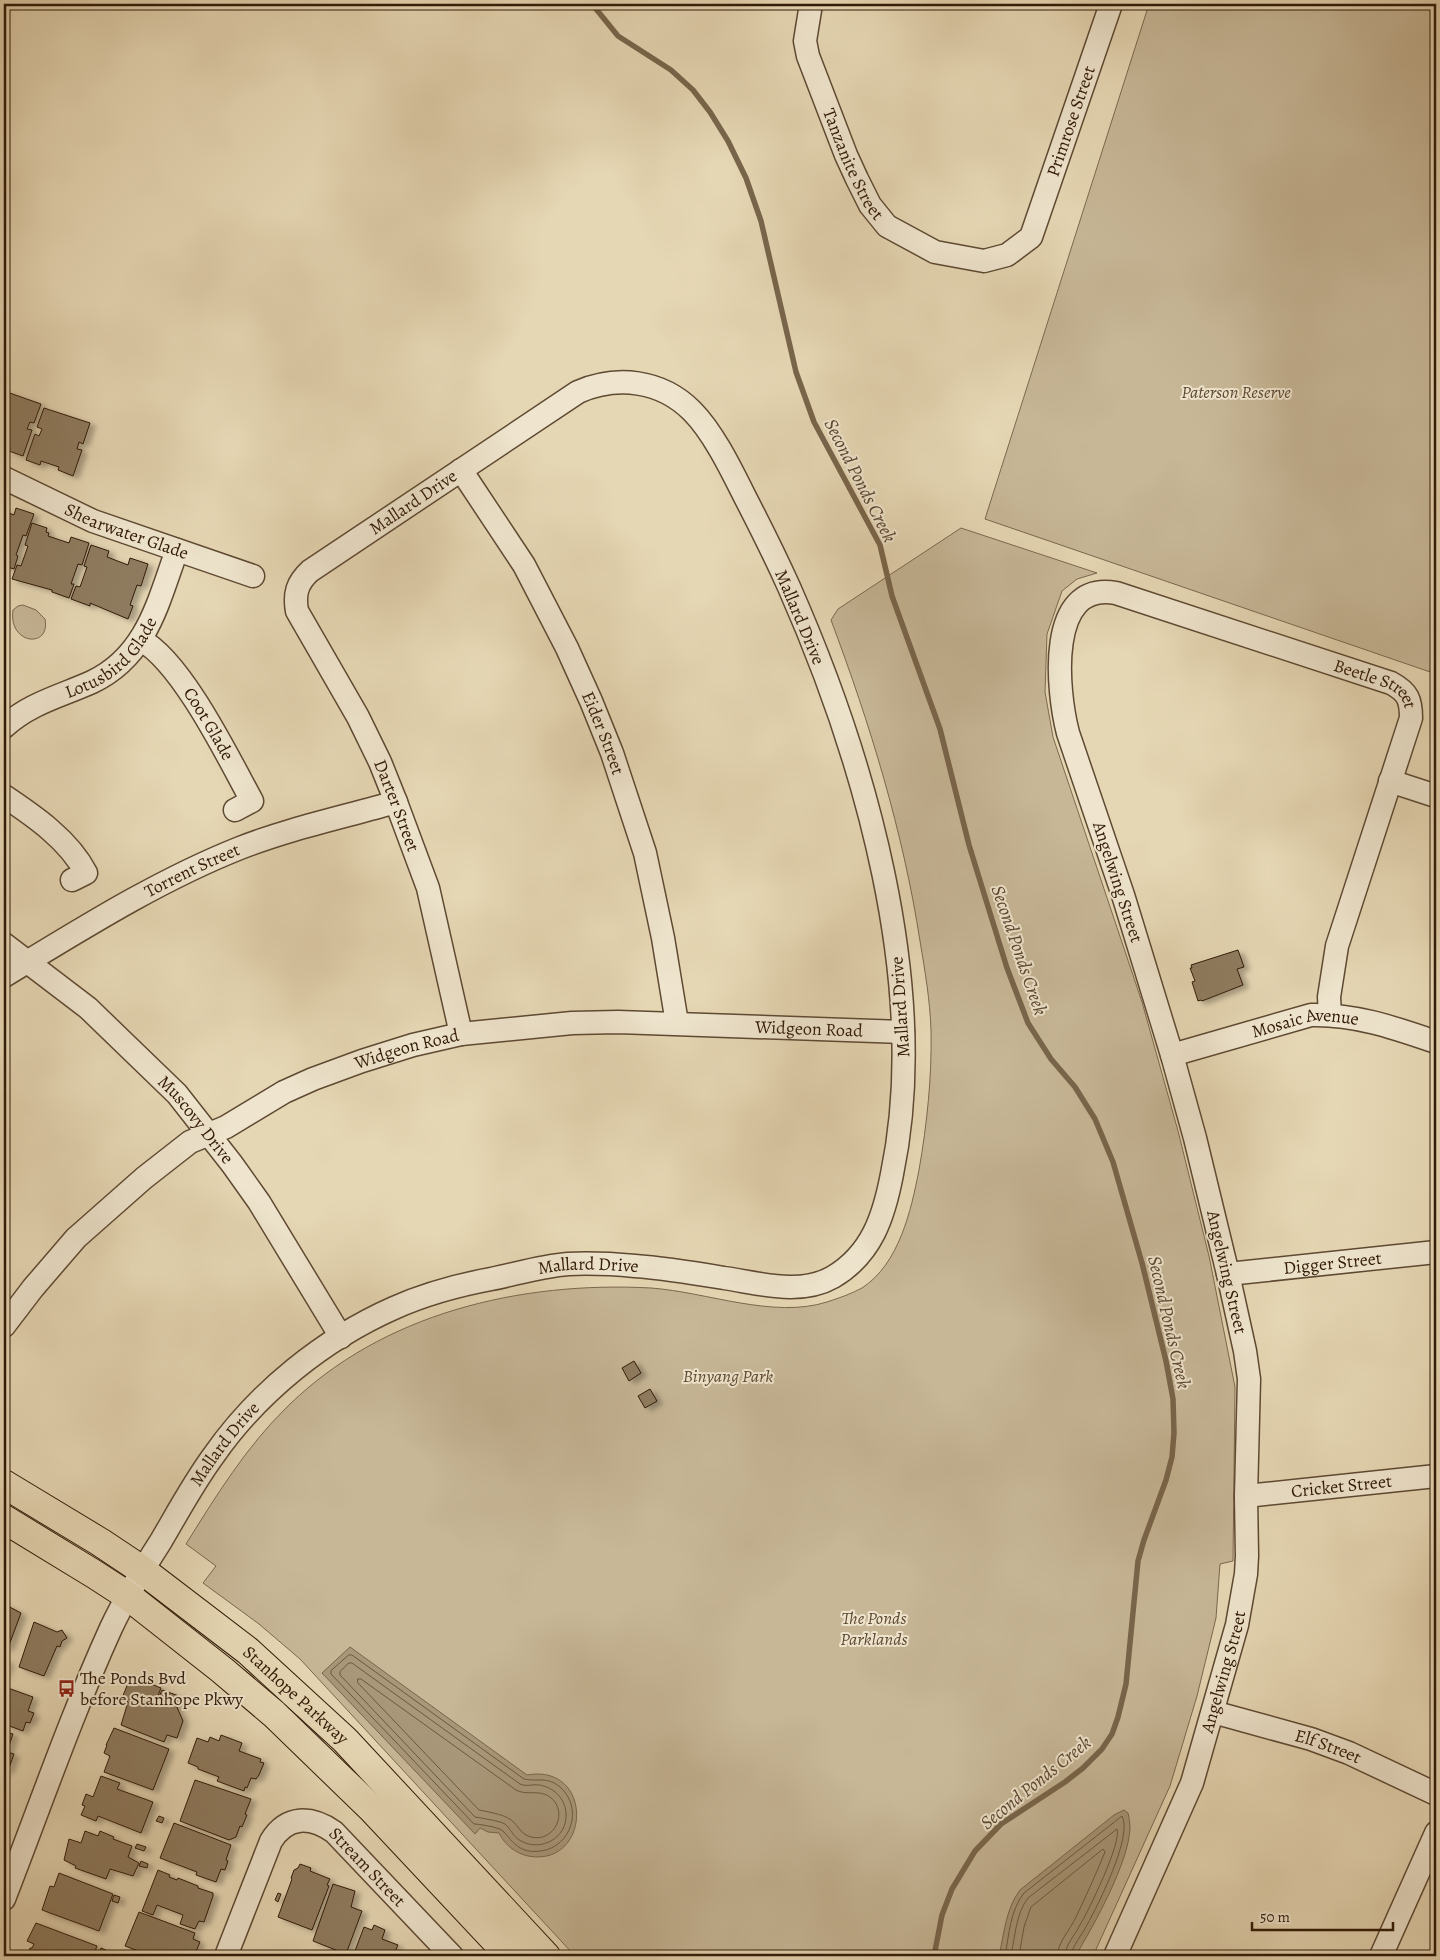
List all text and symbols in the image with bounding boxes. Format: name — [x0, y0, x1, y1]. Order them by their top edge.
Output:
street label: Primrose Street — [1041, 63, 1101, 180]
street label: Tanzanite Street — [817, 105, 889, 225]
park label: Paterson Reserve — [1181, 380, 1291, 404]
water label: Second Ponds Creek — [818, 414, 903, 547]
street label: Mallard Drive — [364, 464, 462, 540]
street label: Shearwater Glade — [61, 497, 192, 565]
street label: Mallard Drive — [769, 566, 831, 668]
street label: Lotusbird Glade — [61, 613, 163, 704]
street label: Beetle Street — [1331, 653, 1422, 710]
street label: Coot Glade — [178, 683, 240, 765]
street label: Eider Street — [576, 687, 630, 778]
street label: Darter Street — [368, 756, 425, 855]
street label: Angelwing Street — [1087, 817, 1149, 946]
street label: Torrent Street — [140, 837, 243, 903]
water label: Second Ponds Creek — [985, 882, 1053, 1019]
street label: Mallard Drive — [885, 956, 915, 1058]
street label: Mosaic Avenue — [1249, 1002, 1361, 1044]
street label: Widgeon Road — [754, 1015, 864, 1043]
street label: Widgeon Road — [350, 1023, 462, 1075]
street label: Muscovy Drive — [153, 1070, 239, 1169]
street label: Angelwing Street — [1201, 1207, 1253, 1336]
street label: Digger Street — [1282, 1246, 1383, 1280]
street label: Mallard Drive — [536, 1252, 640, 1280]
water label: Second Ponds Creek — [1141, 1253, 1197, 1391]
park label: Binyang Park — [683, 1364, 773, 1388]
street label: Mallard Drive — [184, 1396, 265, 1491]
street label: Cricket Street — [1290, 1469, 1393, 1503]
park label: The Ponds Parklands — [840, 1606, 908, 1651]
street label: Angelwing Street — [1195, 1609, 1251, 1737]
street label: Stanhope Parkway — [238, 1640, 355, 1750]
place label: The Ponds Bvd before Stanhope Pkwy — [80, 1666, 244, 1711]
bus stop icon: The Ponds Bvd before Stanhope Pkwy — [56, 1678, 76, 1698]
street label: Elf Street — [1292, 1723, 1365, 1769]
water label: Second Ponds Creek — [975, 1730, 1097, 1836]
street label: Stream Street — [324, 1822, 411, 1912]
scale bar — [1252, 1900, 1394, 1932]
text: 50 m — [1260, 1907, 1290, 1927]

